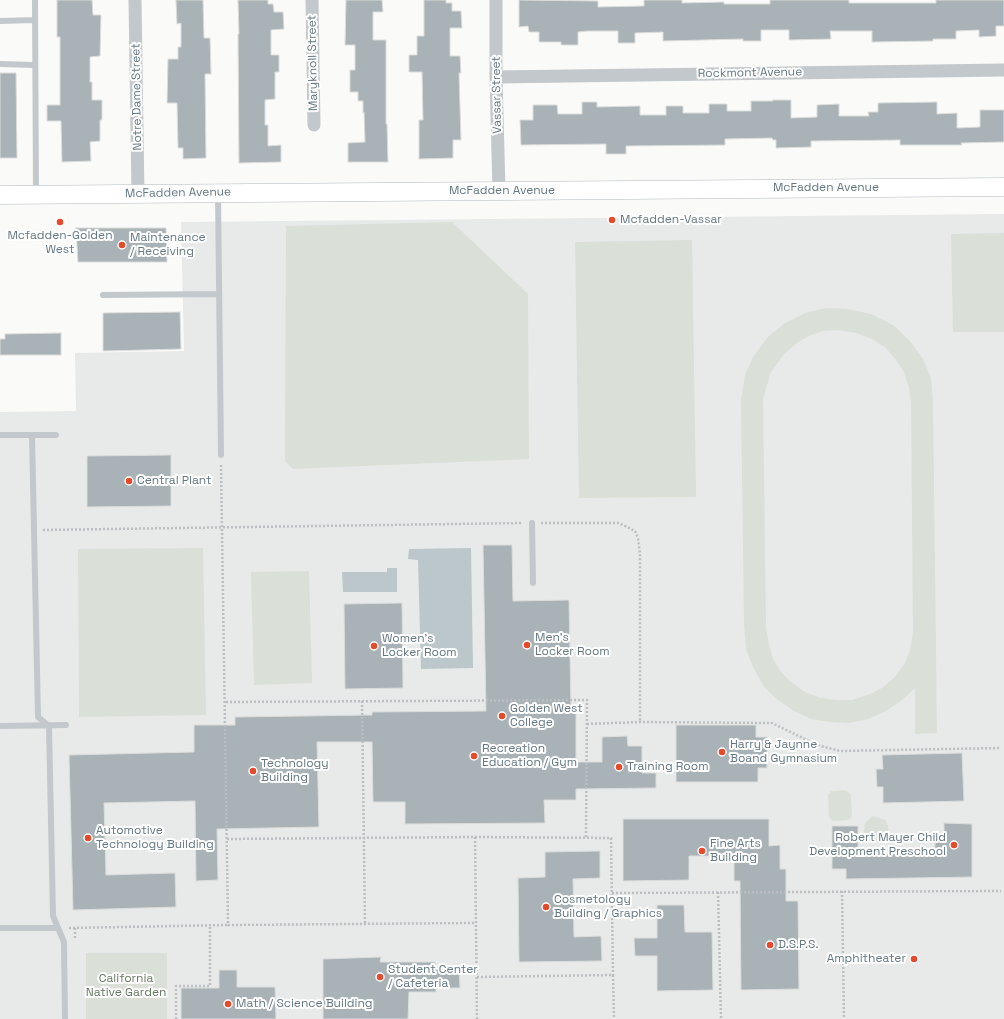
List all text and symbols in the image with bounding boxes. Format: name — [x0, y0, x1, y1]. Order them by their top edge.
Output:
street label: Maryknoll Street — [305, 15, 321, 111]
street label: Notre Dame Street — [129, 43, 145, 151]
street label: Vassar Street — [489, 56, 505, 134]
street label: Rockmont Avenue — [698, 65, 802, 81]
street label: McFadden Avenue — [773, 181, 879, 195]
street label: McFadden Avenue — [449, 184, 555, 198]
street label: McFadden Avenue — [125, 185, 231, 201]
place label: Mcfadden-Vassar — [620, 213, 722, 227]
marker: Mcfadden-Vassar — [607, 215, 617, 225]
marker: Mcfadden-Golden West — [55, 217, 65, 227]
place label: Mcfadden-Golden West — [7, 229, 113, 257]
place label: Maintenance / Receiving — [130, 231, 206, 259]
marker: Maintenance / Receiving — [117, 240, 127, 250]
place label: Central Plant — [137, 474, 212, 488]
marker: Central Plant — [124, 476, 134, 486]
place label: Men's Locker Room — [535, 631, 610, 659]
place label: Women's Locker Room — [382, 632, 457, 660]
marker: Men's Locker Room — [522, 640, 532, 650]
marker: Women's Locker Room — [369, 641, 379, 651]
place label: Golden West College — [510, 702, 583, 730]
marker: Golden West College — [497, 711, 507, 721]
place label: Harry & Jaynne Boand Gymnasium — [730, 738, 837, 766]
place label: Recreation Education / Gym — [482, 742, 577, 770]
marker: Harry & Jaynne Boand Gymnasium — [717, 747, 727, 757]
marker: Recreation Education / Gym — [469, 751, 479, 761]
place label: Technology Building — [261, 757, 329, 785]
place label: Training Room — [627, 760, 708, 774]
marker: Training Room — [614, 762, 624, 772]
marker: Technology Building — [248, 766, 258, 776]
place label: Automotive Technology Building — [96, 824, 214, 852]
place label: Robert Mayer Child Development Preschool — [809, 831, 946, 859]
marker: Automotive Technology Building — [83, 833, 93, 843]
place label: Fine Arts Building — [710, 837, 761, 865]
marker: Robert Mayer Child Development Preschool — [949, 840, 959, 850]
marker: Fine Arts Building — [697, 846, 707, 856]
place label: Cosmetology Building / Graphics — [554, 893, 662, 921]
marker: Cosmetology Building / Graphics — [541, 902, 551, 912]
place label: D.S.P.S. — [778, 938, 818, 952]
marker: D.S.P.S. — [765, 940, 775, 950]
place label: Amphitheater — [827, 952, 906, 966]
marker: Amphitheater — [909, 954, 919, 964]
place label: Student Center / Cafeteria — [388, 963, 478, 991]
park label: California Native Garden — [86, 972, 166, 1000]
marker: Student Center / Cafeteria — [375, 972, 385, 982]
place label: Math / Science Building — [236, 997, 373, 1011]
marker: Math / Science Building — [223, 999, 233, 1009]

